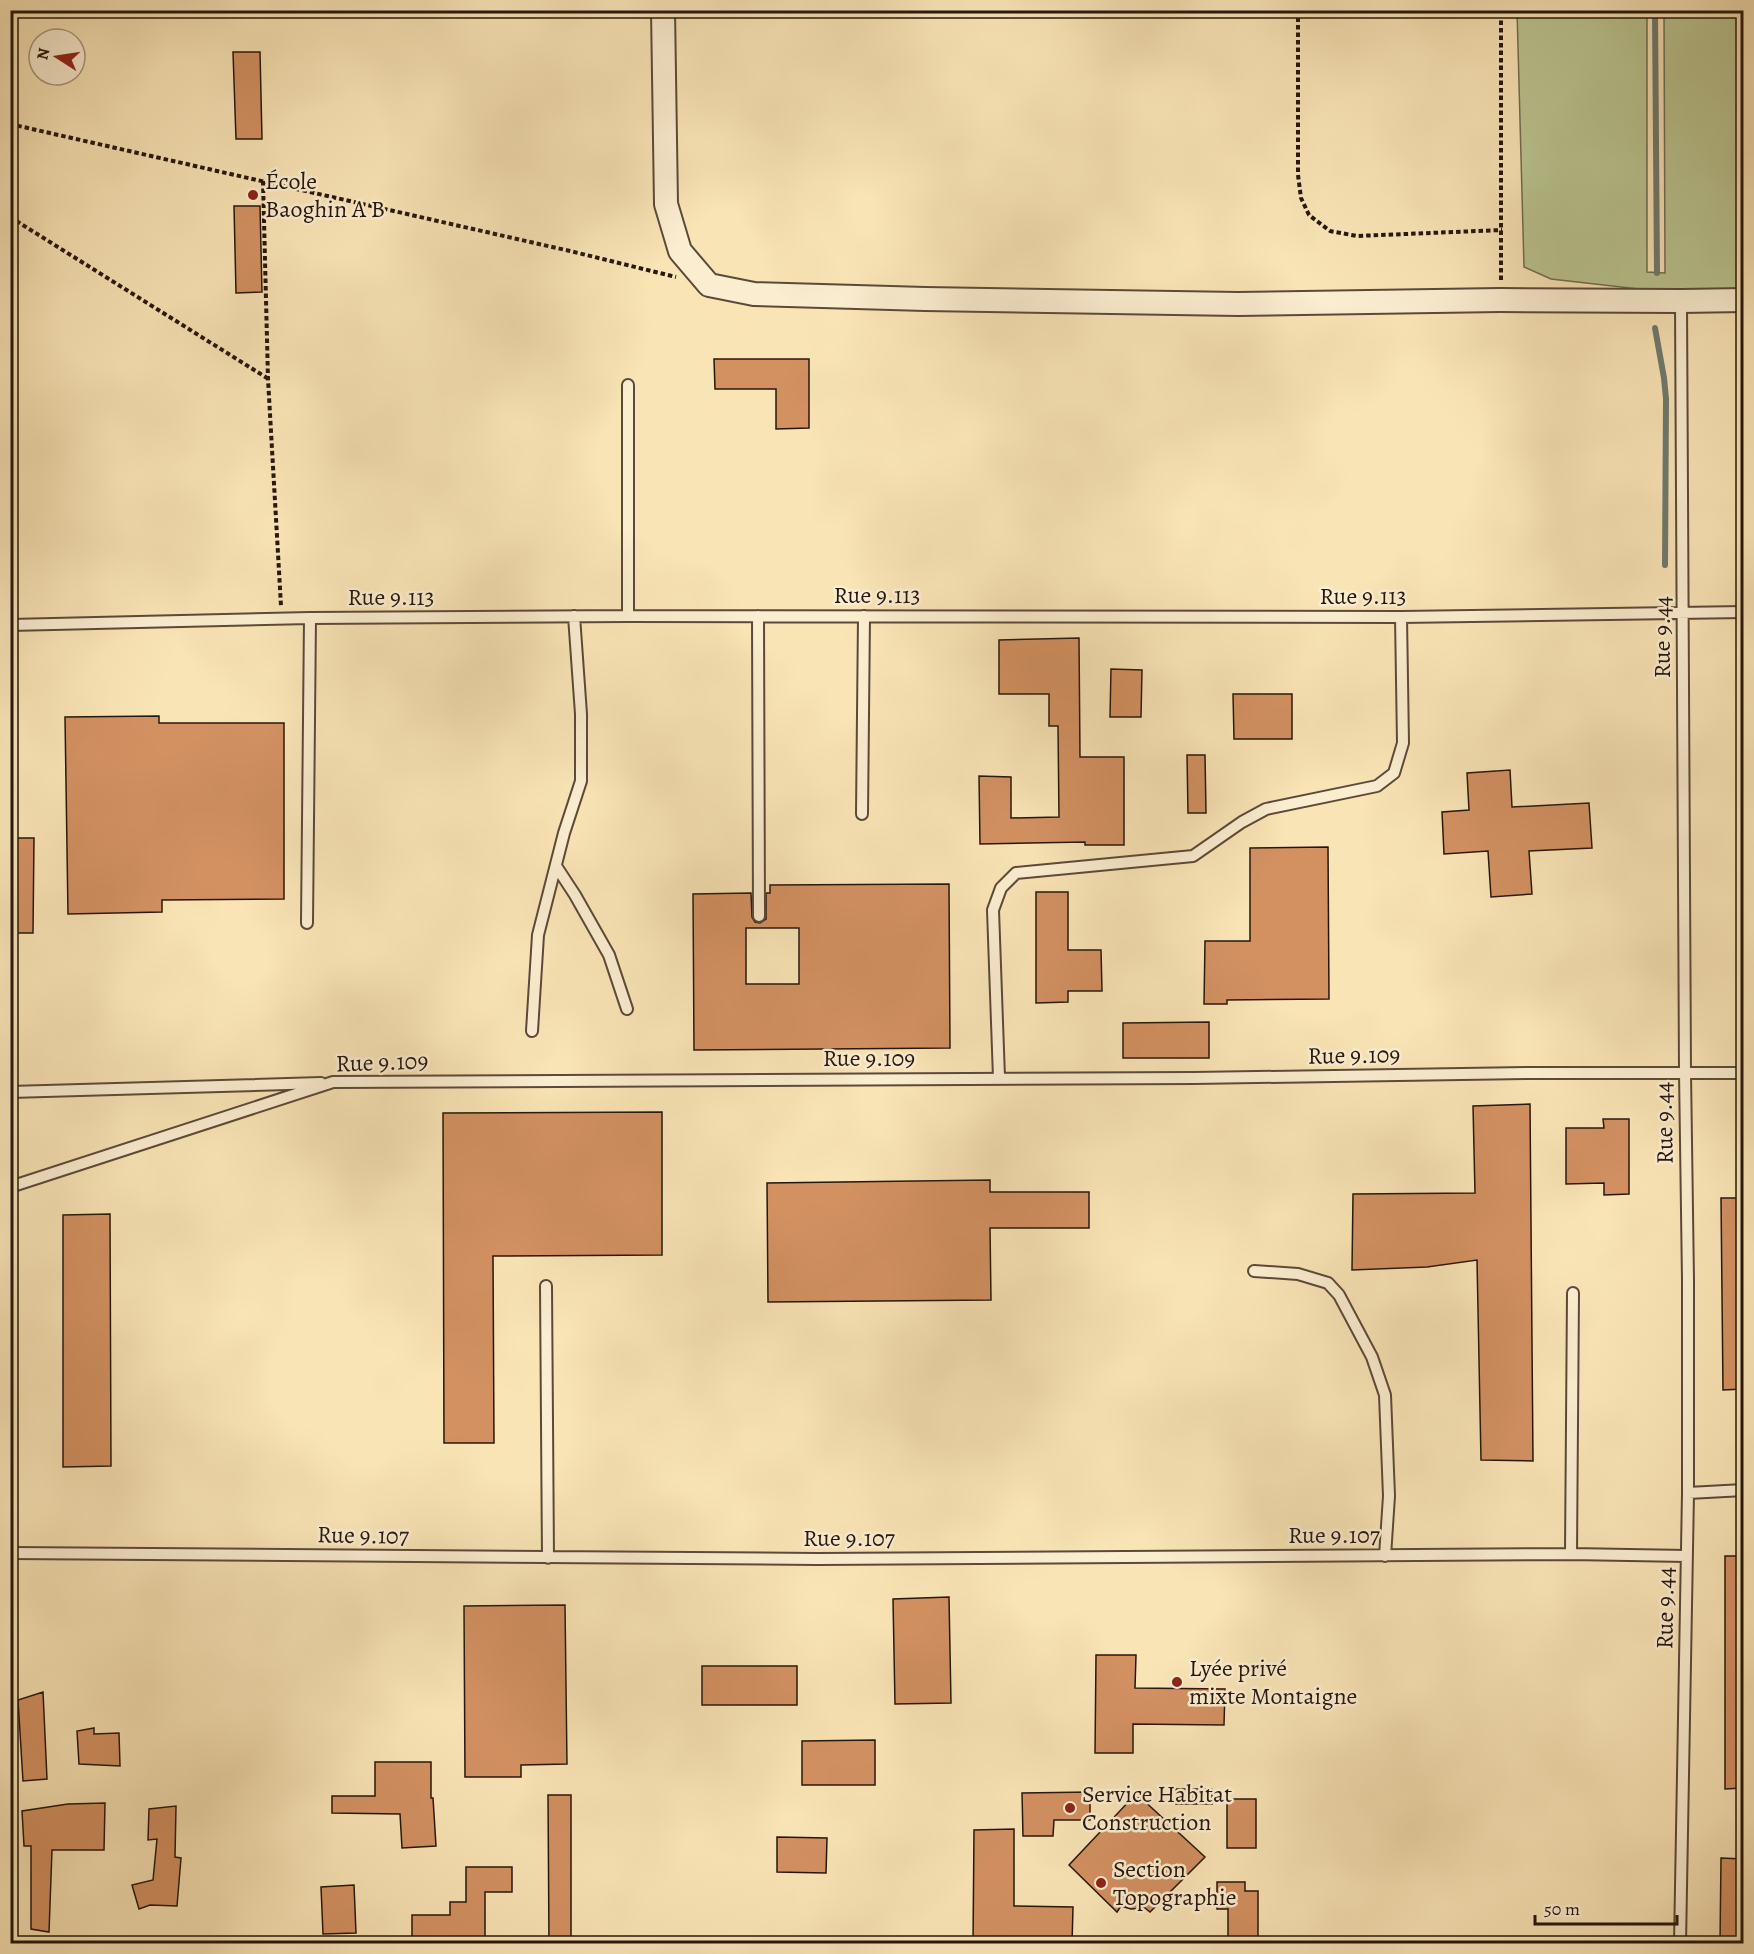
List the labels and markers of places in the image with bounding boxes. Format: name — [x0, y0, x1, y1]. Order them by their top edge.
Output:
place label: École Baoghin A B — [265, 165, 385, 225]
marker: École Baoghin A B — [246, 188, 260, 202]
place label: Lyée privé mixte Montaigne — [1189, 1652, 1357, 1712]
marker: Lyée privé mixte Montaigne — [1170, 1675, 1184, 1689]
place label: Service Habitat Construction — [1082, 1778, 1232, 1838]
marker: Service Habitat Construction — [1063, 1801, 1077, 1815]
place label: Section Topographie — [1113, 1853, 1236, 1913]
marker: Section Topographie — [1094, 1876, 1108, 1890]

